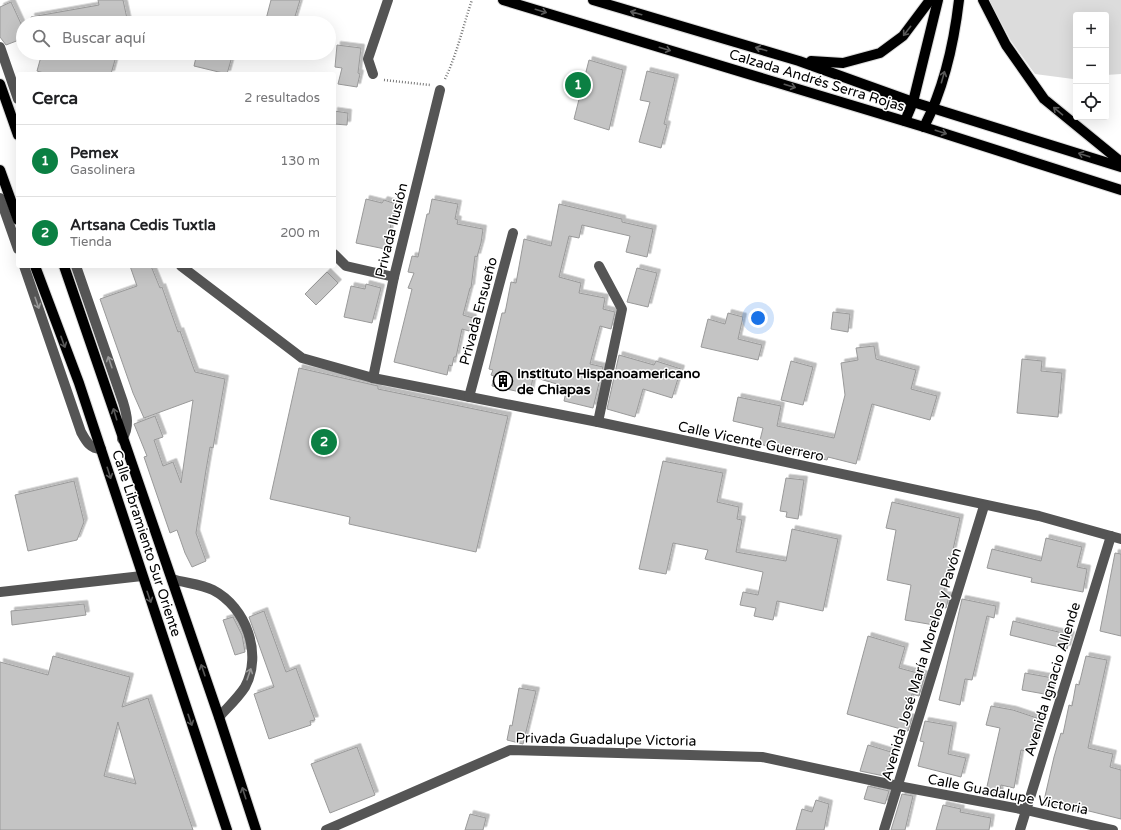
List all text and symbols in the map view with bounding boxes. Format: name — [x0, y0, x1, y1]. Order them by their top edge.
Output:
one-way arrow — [534, 8, 547, 15]
one-way arrow — [630, 9, 643, 16]
map controls — [1073, 12, 1109, 120]
button: + — [1073, 12, 1109, 48]
search box — [16, 16, 336, 60]
one-way arrow — [902, 26, 911, 37]
icon: search — [30, 27, 52, 49]
text: Buscar aquí — [62, 29, 145, 47]
one-way arrow — [755, 45, 768, 52]
one-way arrow — [659, 46, 672, 53]
street label: Calzada Andrés Serra Rojas — [727, 46, 907, 115]
button: − — [1073, 48, 1109, 84]
pin: 1 — [565, 70, 591, 100]
one-way arrow — [939, 71, 947, 84]
one-way arrow — [783, 83, 796, 90]
button: locate — [1073, 84, 1109, 120]
text: Cerca — [32, 88, 78, 109]
text: 2 resultados — [244, 90, 320, 106]
one-way arrow — [1053, 106, 1064, 115]
one-way arrow — [934, 129, 947, 136]
text: Pemex — [70, 144, 119, 162]
one-way arrow — [1077, 151, 1090, 158]
text: 1 — [41, 153, 49, 169]
text: 130 m — [280, 153, 320, 169]
text: Gasolinera — [70, 162, 135, 178]
street label: Privada Ilusión — [372, 181, 411, 279]
text: Artsana Cedis Tuxtla — [70, 216, 216, 234]
text: 2 — [41, 225, 49, 241]
text: 200 m — [280, 225, 320, 241]
text: Tienda — [70, 234, 112, 250]
street label: Privada Ensueño — [456, 255, 501, 367]
one-way arrow — [33, 296, 41, 308]
your location — [748, 308, 768, 328]
one-way arrow — [60, 335, 68, 347]
one-way arrow — [105, 356, 113, 368]
place label: Instituto Hispanoamericano de Chiapas — [517, 365, 701, 398]
building icon: Instituto Hispanoamericano de Chiapas — [492, 370, 514, 392]
one-way arrow — [110, 409, 118, 421]
street label: Calle Vicente Guerrero — [676, 418, 825, 465]
pin: 2 — [311, 427, 337, 457]
street label: Calle Libramiento Sur Oriente — [108, 448, 185, 639]
one-way arrow — [106, 467, 113, 480]
street label: Avenida José María Morelos y Pavón — [878, 546, 965, 782]
one-way arrow — [146, 590, 153, 603]
street label: Avenida Ignacio Allende — [1021, 600, 1084, 758]
one-way arrow — [198, 664, 206, 676]
one-way arrow — [246, 668, 253, 681]
one-way arrow — [187, 714, 195, 726]
street label: Privada Guadalupe Victoria — [515, 729, 697, 750]
street label: Calle Guadalupe Victoria — [926, 771, 1090, 818]
one-way arrow — [239, 787, 247, 799]

